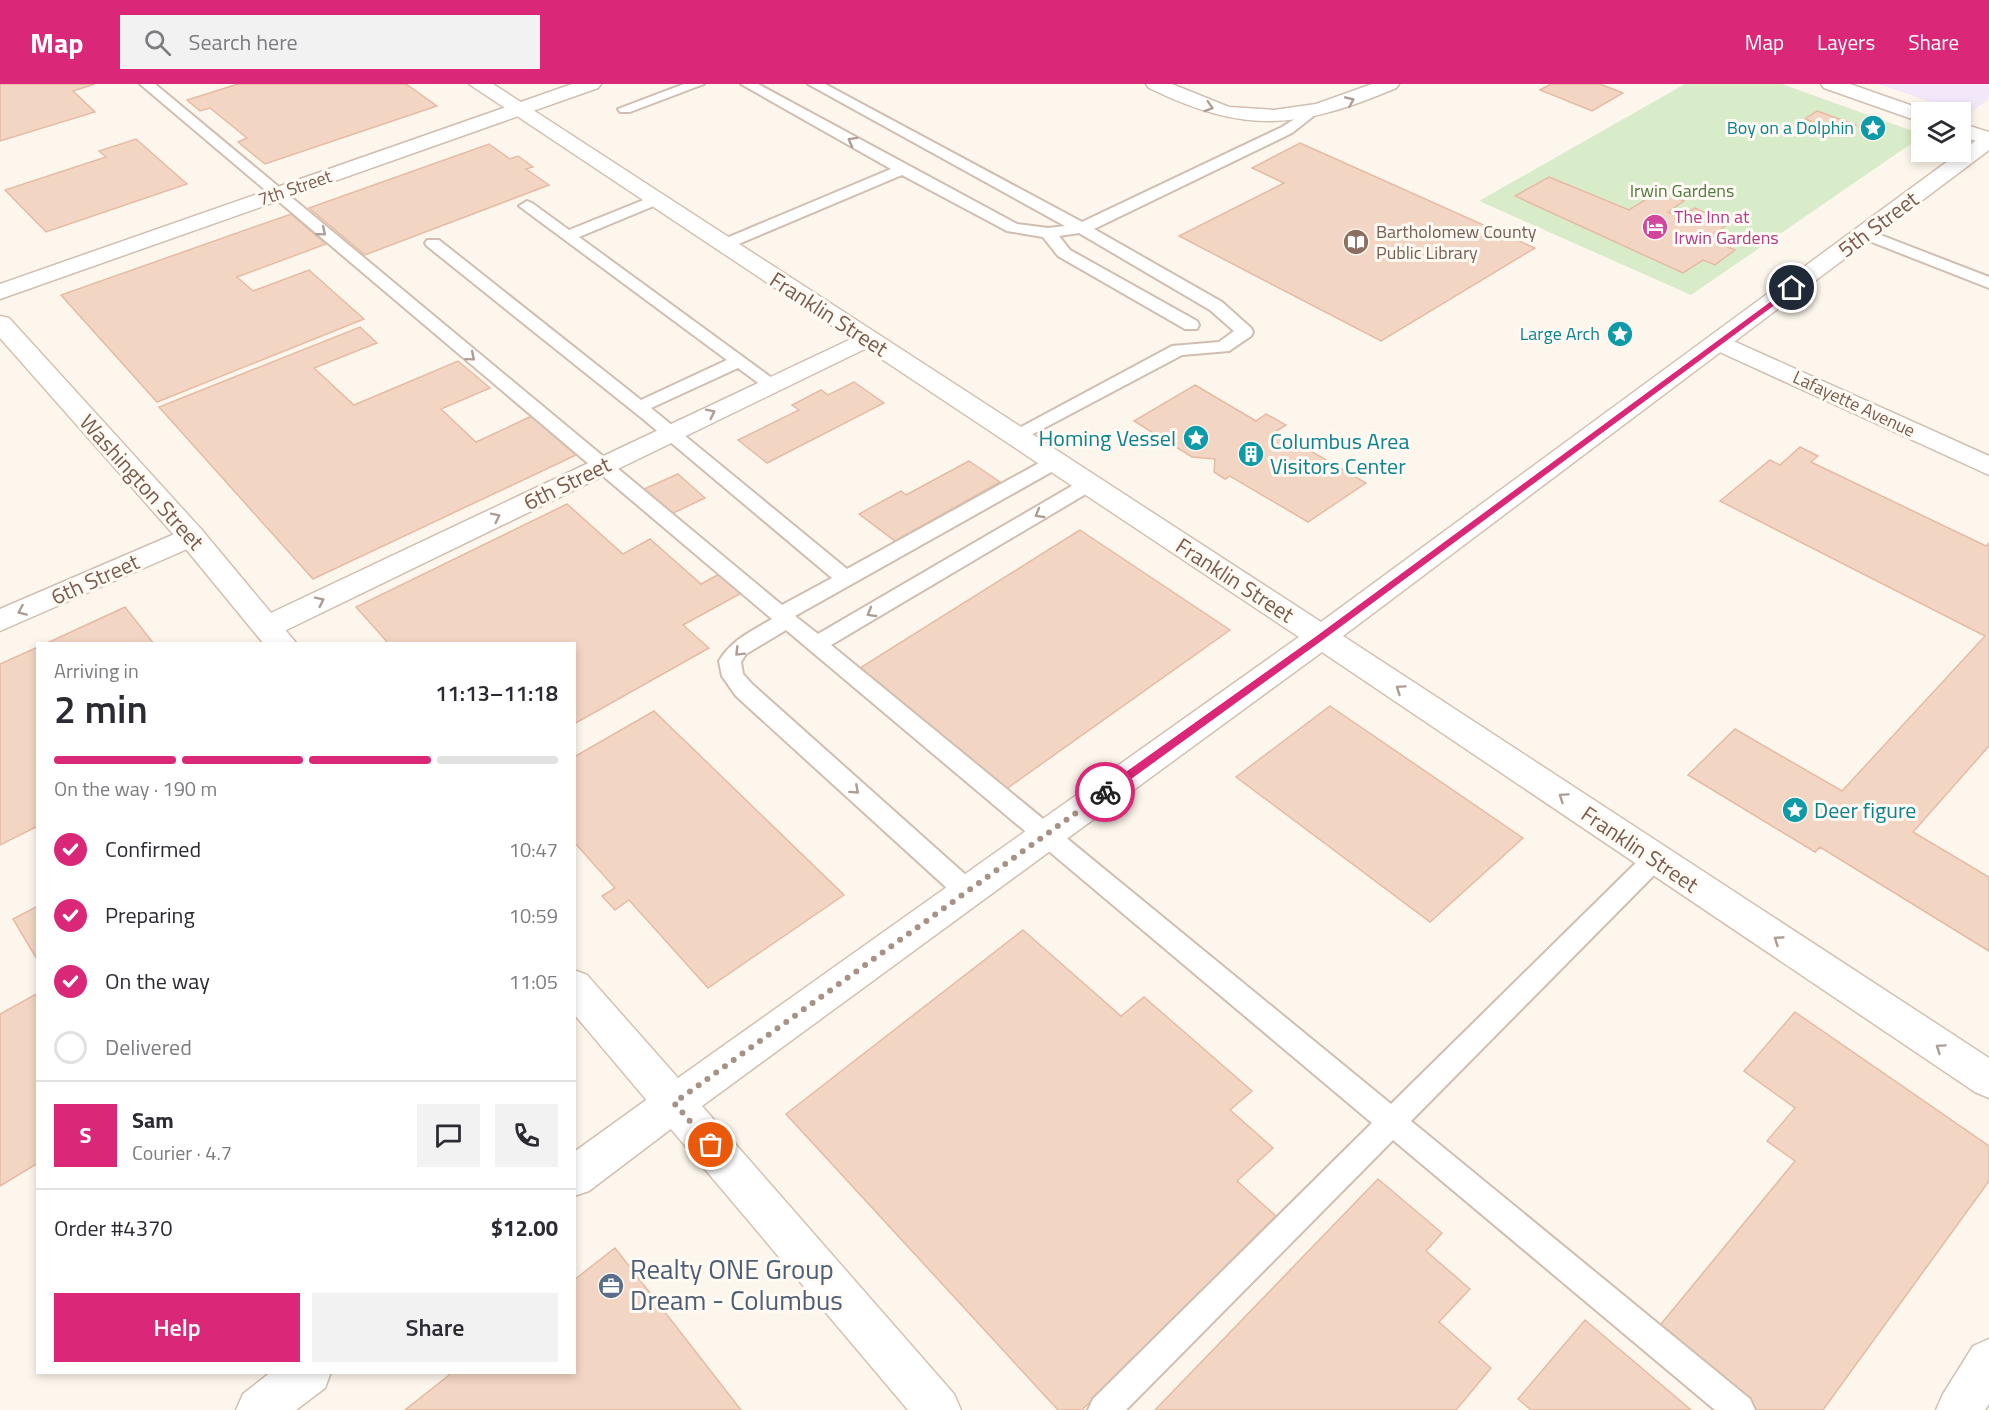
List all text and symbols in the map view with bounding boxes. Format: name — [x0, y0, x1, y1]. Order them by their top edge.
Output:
search box — [120, 15, 540, 69]
text: Map — [30, 21, 84, 64]
text: Search here — [189, 25, 298, 59]
icon: search — [141, 26, 174, 59]
text: Map — [1745, 26, 1784, 58]
text: Layers — [1817, 26, 1875, 58]
text: Share — [1908, 26, 1959, 58]
one-way arrow — [1343, 96, 1354, 108]
one-way arrow — [1203, 100, 1214, 112]
map controls — [1911, 102, 1971, 162]
button: layers — [1911, 102, 1971, 162]
place icon: Boy on a Dolphin — [1858, 113, 1888, 143]
place label: Boy on a Dolphin — [1727, 114, 1854, 141]
one-way arrow — [848, 137, 858, 148]
street label: 7th Street — [254, 162, 336, 213]
park label: Irwin Gardens — [1630, 177, 1734, 204]
street label: 5th Street — [1830, 182, 1926, 266]
place label: The Inn at Irwin Gardens — [1674, 203, 1779, 251]
hotel icon: The Inn at Irwin Gardens — [1640, 212, 1670, 242]
place label: Bartholomew County Public Library — [1376, 218, 1537, 266]
one-way arrow — [315, 224, 326, 235]
library icon: Bartholomew County Public Library — [1341, 227, 1371, 257]
pin — [1766, 262, 1817, 313]
street label: Franklin Street — [763, 263, 895, 365]
icon: home — [1775, 271, 1808, 304]
place icon: Large Arch — [1605, 319, 1635, 349]
place label: Large Arch — [1520, 320, 1600, 347]
one-way arrow — [464, 350, 475, 361]
street label: Lafayette Avenue — [1789, 363, 1920, 444]
street label: Washington Street — [72, 406, 213, 558]
one-way arrow — [704, 409, 715, 421]
place label: Homing Vessel — [1039, 421, 1176, 455]
place icon: Homing Vessel — [1181, 423, 1211, 453]
place label: Columbus Area Visitors Center — [1270, 424, 1409, 483]
building icon: Columbus Area Visitors Center — [1236, 439, 1266, 469]
street label: 6th Street — [518, 447, 617, 519]
one-way arrow — [1035, 506, 1045, 518]
one-way arrow — [489, 512, 500, 524]
street label: Franklin Street — [1169, 529, 1301, 631]
street label: 6th Street — [45, 544, 145, 614]
one-way arrow — [314, 597, 325, 609]
one-way arrow — [18, 604, 29, 616]
one-way arrow — [867, 605, 877, 617]
one-way arrow — [735, 645, 746, 656]
text: Arriving in — [54, 655, 139, 686]
text: 11:13–11:18 — [435, 676, 558, 710]
text: 2 min — [54, 679, 148, 738]
one-way arrow — [1396, 686, 1407, 697]
courier — [1075, 762, 1135, 822]
text: On the way · 190 m — [54, 773, 217, 804]
icon: bike — [1089, 776, 1122, 809]
one-way arrow — [848, 783, 859, 794]
one-way arrow — [1559, 793, 1569, 805]
place label: Deer figure — [1814, 793, 1916, 827]
place icon: Deer figure — [1780, 795, 1810, 825]
street label: Franklin Street — [1574, 797, 1706, 901]
text: Confirmed — [105, 832, 201, 866]
icon: check — [54, 833, 87, 866]
text: 10:47 — [509, 834, 558, 865]
text: Preparing — [105, 898, 195, 932]
icon: check — [54, 899, 87, 932]
text: 10:59 — [509, 900, 558, 931]
one-way arrow — [1773, 936, 1784, 947]
text: On the way — [105, 964, 210, 998]
icon: check — [54, 965, 87, 998]
text: 11:05 — [509, 966, 558, 997]
text: Delivered — [105, 1030, 192, 1064]
one-way arrow — [1936, 1044, 1947, 1055]
text: Sam — [132, 1103, 174, 1137]
button: chat — [417, 1104, 480, 1167]
button: phone — [495, 1104, 558, 1167]
text: S — [80, 1118, 91, 1152]
pin — [685, 1119, 736, 1170]
icon: bag — [694, 1128, 727, 1161]
text: Courier · 4.7 — [132, 1137, 232, 1168]
text: Order #4370 — [54, 1211, 173, 1245]
text: $12.00 — [491, 1211, 558, 1245]
place label: Realty ONE Group Dream - Columbus — [630, 1248, 843, 1320]
office icon: Realty ONE Group Dream - Columbus — [596, 1271, 626, 1301]
button: Help — [54, 1293, 300, 1362]
button: Share — [312, 1293, 558, 1362]

